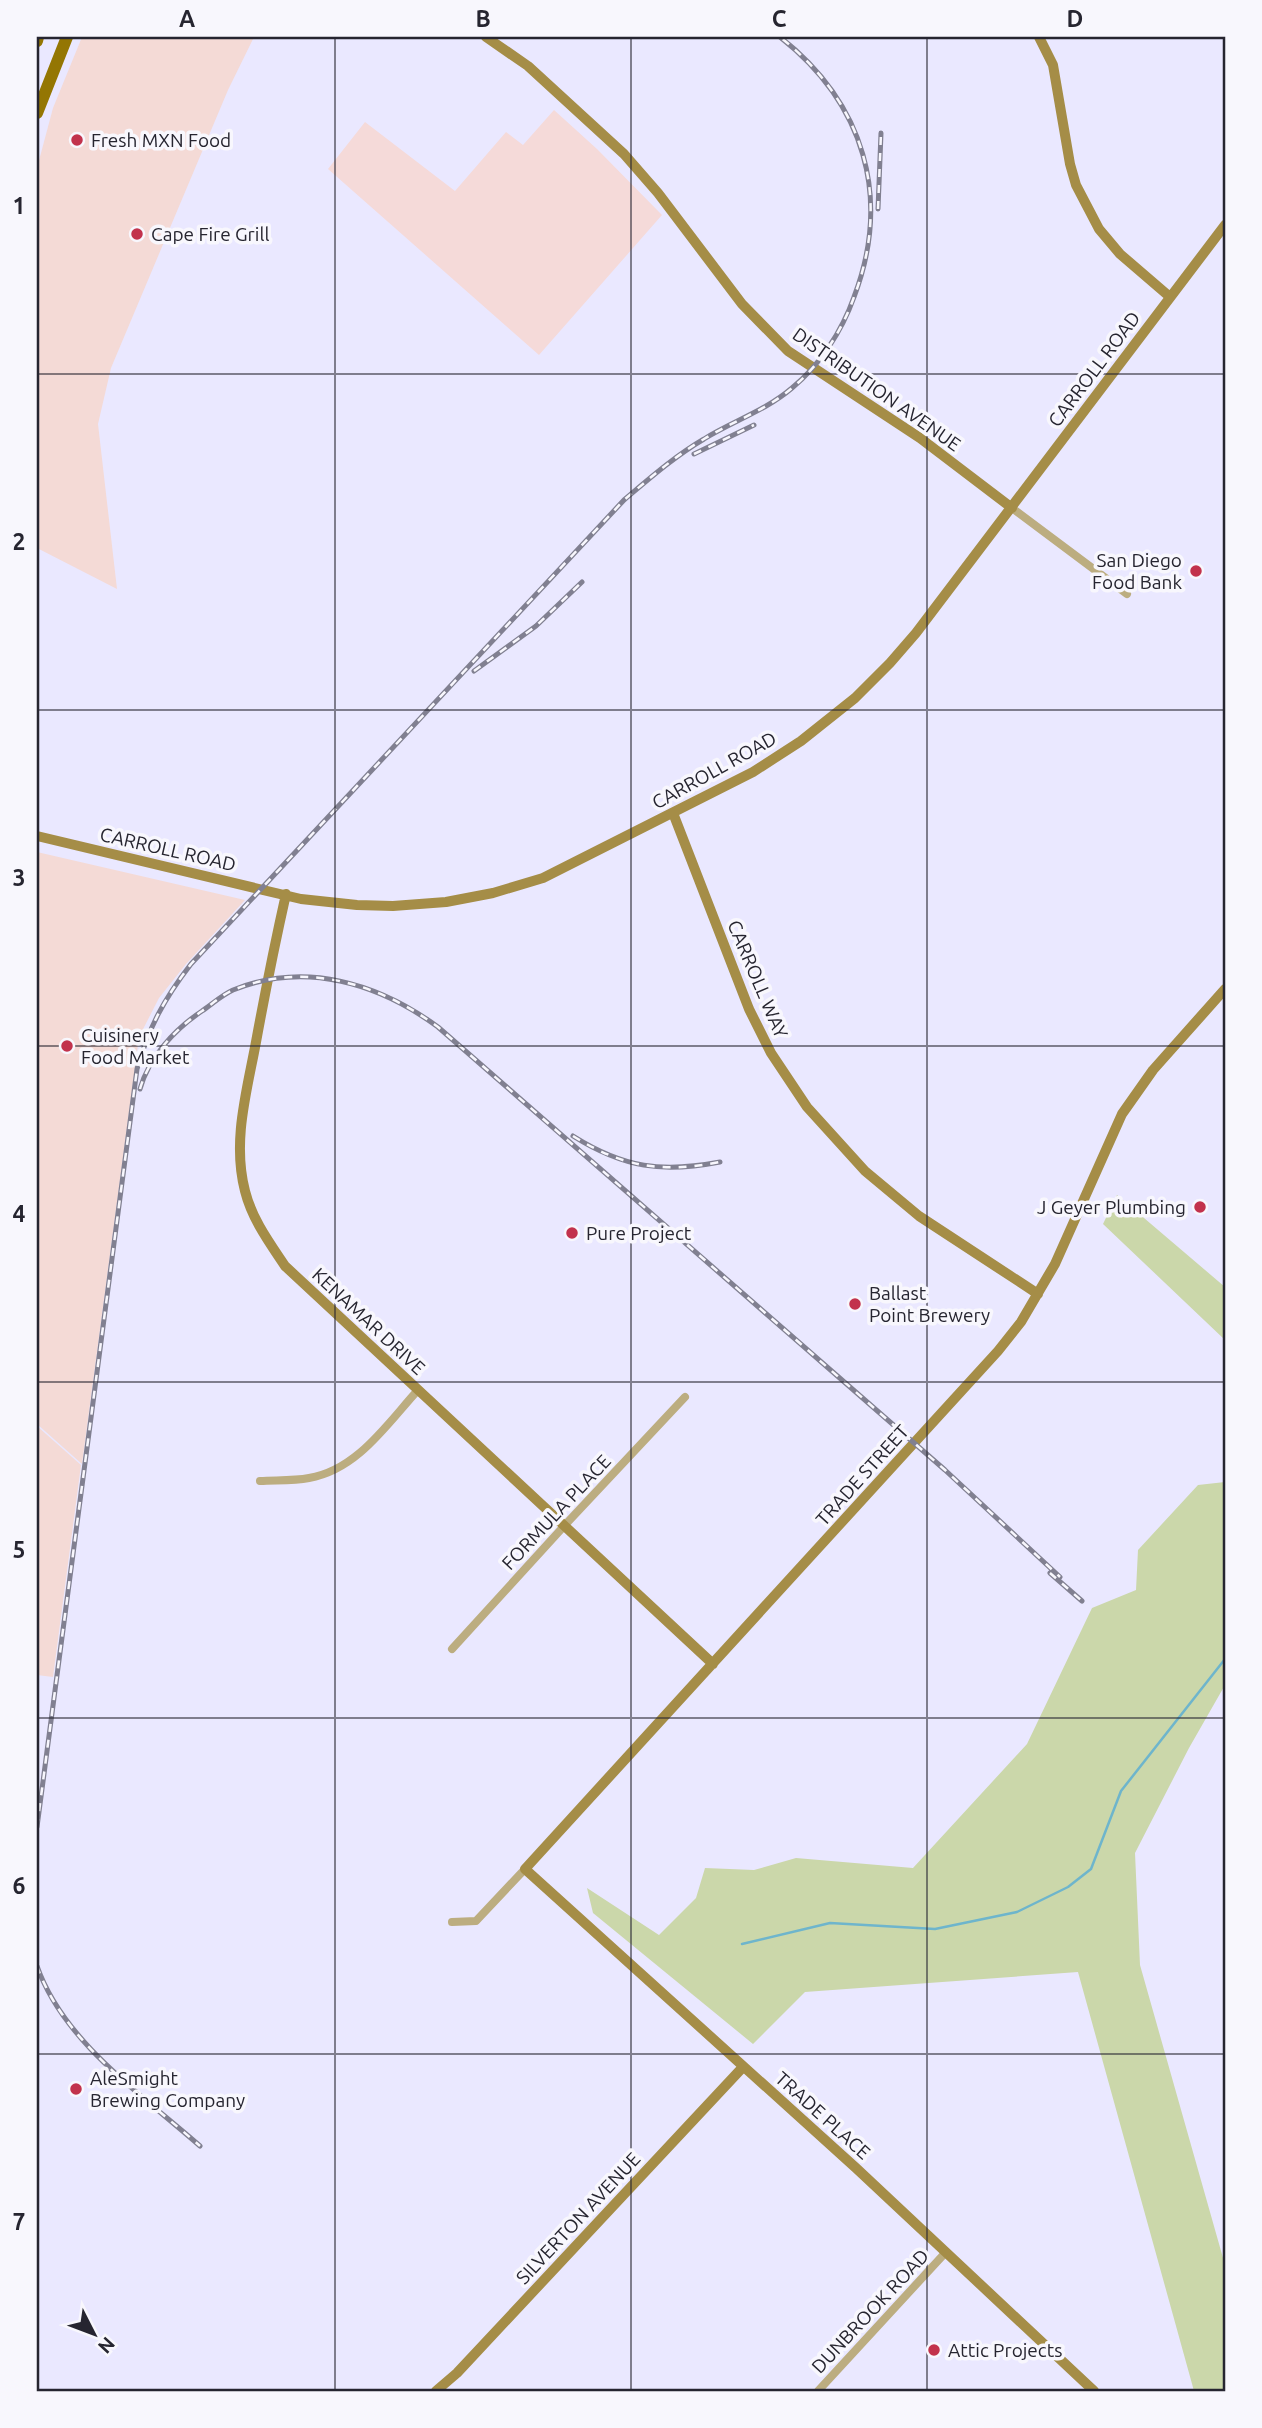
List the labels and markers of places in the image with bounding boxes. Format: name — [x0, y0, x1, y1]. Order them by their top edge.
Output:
place label: Fresh MXN Food — [91, 129, 231, 151]
marker: Fresh MXN Food — [69, 132, 85, 148]
place label: Cape Fire Grill — [151, 223, 269, 245]
marker: Cape Fire Grill — [129, 226, 145, 242]
place label: San Diego Food Bank — [1092, 549, 1182, 593]
marker: San Diego Food Bank — [1188, 563, 1204, 579]
place label: Cuisinery Food Market — [81, 1024, 190, 1068]
marker: Cuisinery Food Market — [59, 1038, 75, 1054]
place label: J Geyer Plumbing — [1037, 1196, 1186, 1218]
marker: J Geyer Plumbing — [1192, 1199, 1208, 1215]
place label: Pure Project — [586, 1222, 692, 1244]
marker: Pure Project — [564, 1225, 580, 1241]
place label: Ballast Point Brewery — [869, 1282, 990, 1326]
marker: Ballast Point Brewery — [847, 1296, 863, 1312]
place label: AleSmight Brewing Company — [90, 2067, 245, 2111]
marker: AleSmight Brewing Company — [68, 2081, 84, 2097]
place label: Attic Projects — [948, 2339, 1062, 2361]
marker: Attic Projects — [926, 2342, 942, 2358]

